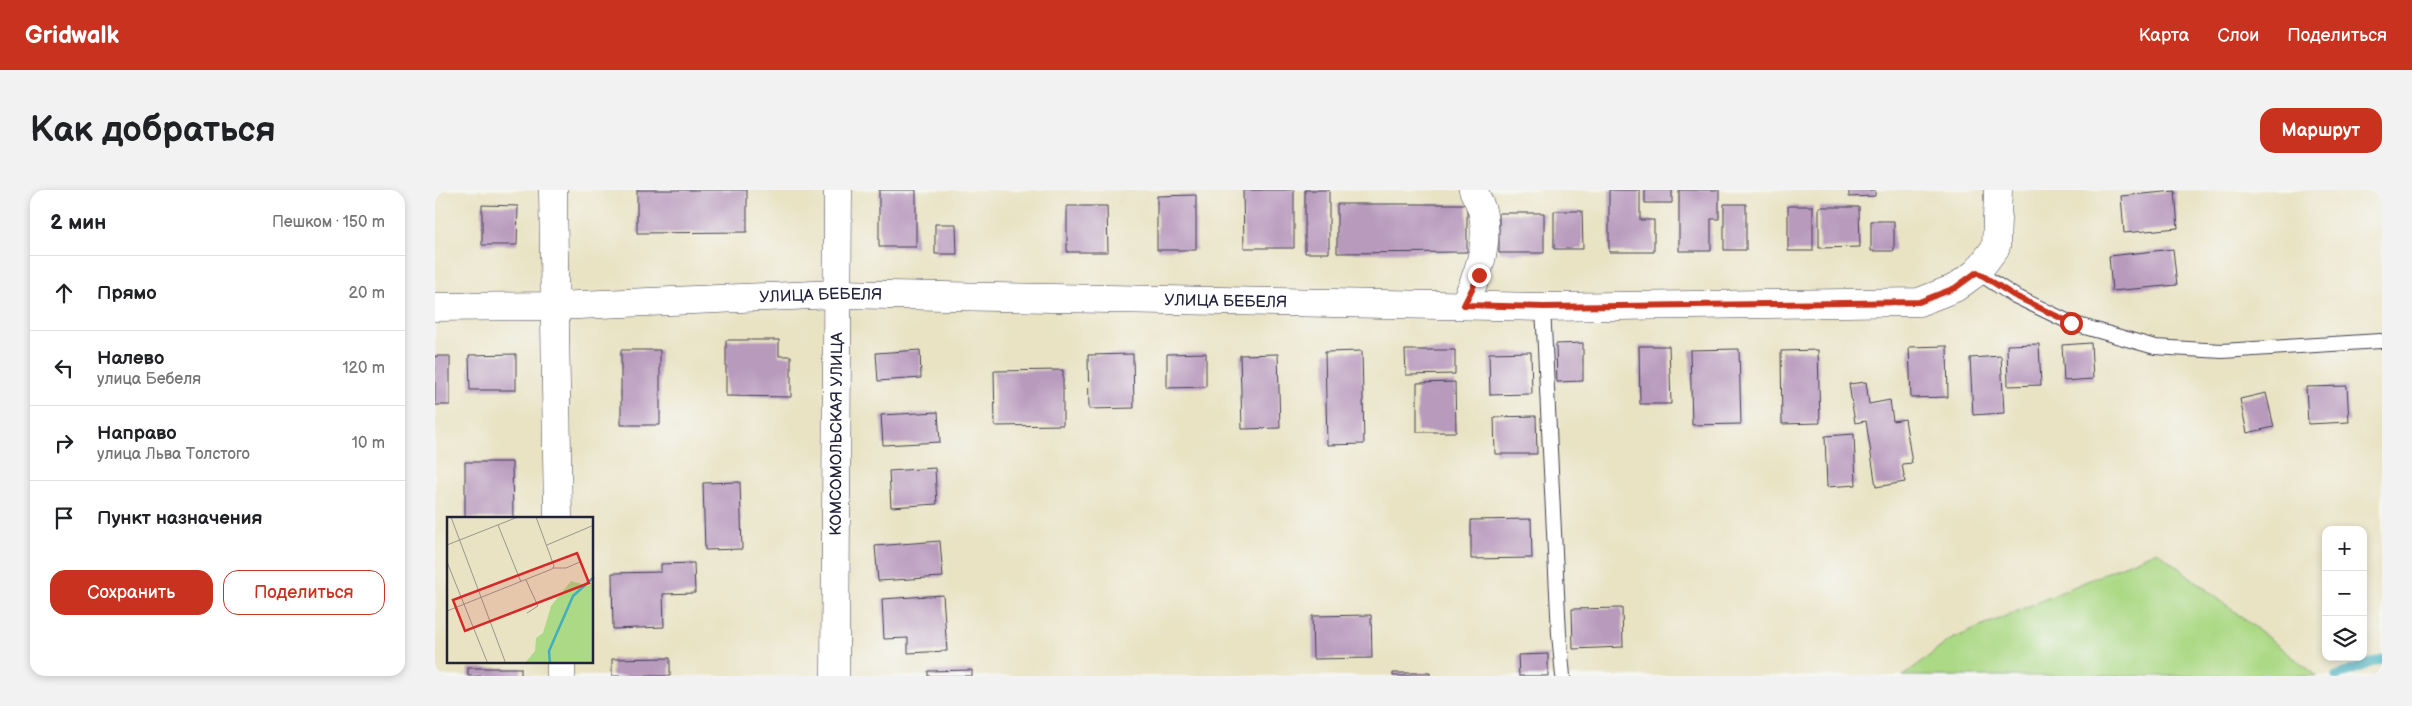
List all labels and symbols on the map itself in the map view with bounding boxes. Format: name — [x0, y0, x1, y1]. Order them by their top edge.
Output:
route end — [1468, 264, 1491, 287]
street label: УЛИЦА БЕБЕЛЯ — [759, 284, 883, 307]
street label: УЛИЦА БЕБЕЛЯ — [1164, 291, 1287, 312]
route start — [2060, 312, 2083, 335]
street label: КОМСОМОЛЬСКАЯ УЛИЦА — [826, 332, 847, 536]
inset map — [447, 517, 594, 663]

